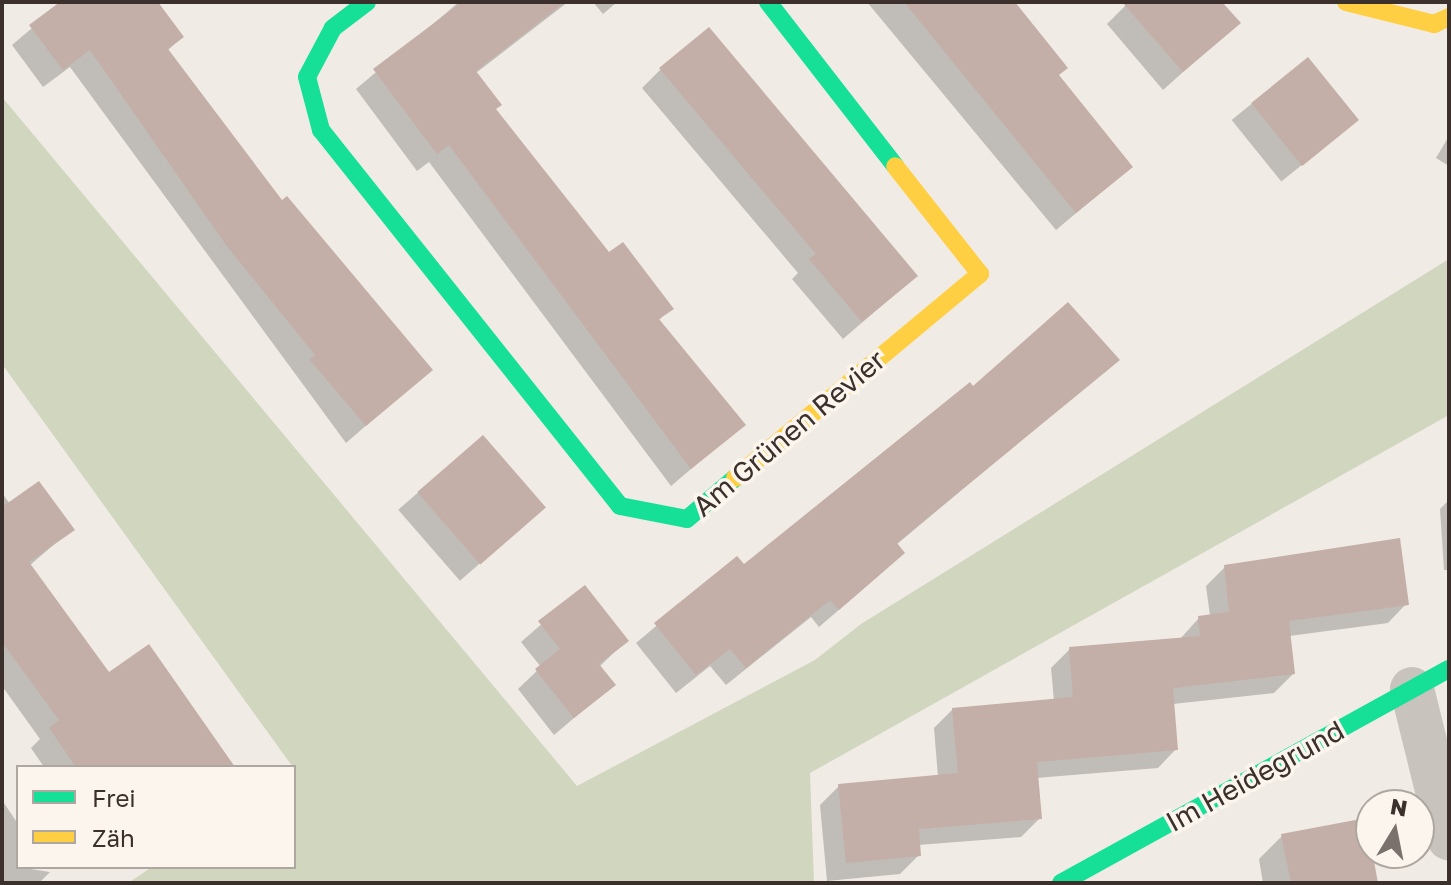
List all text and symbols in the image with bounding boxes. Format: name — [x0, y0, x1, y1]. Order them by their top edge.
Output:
street label: Am Grünen Revier — [686, 343, 892, 523]
street label: Im Heidegrund — [1160, 713, 1350, 839]
legend — [16, 765, 296, 869]
text: Frei — [92, 783, 136, 812]
north arrow — [1355, 789, 1435, 869]
text: N — [1388, 792, 1409, 822]
text: Zäh — [92, 823, 135, 852]

